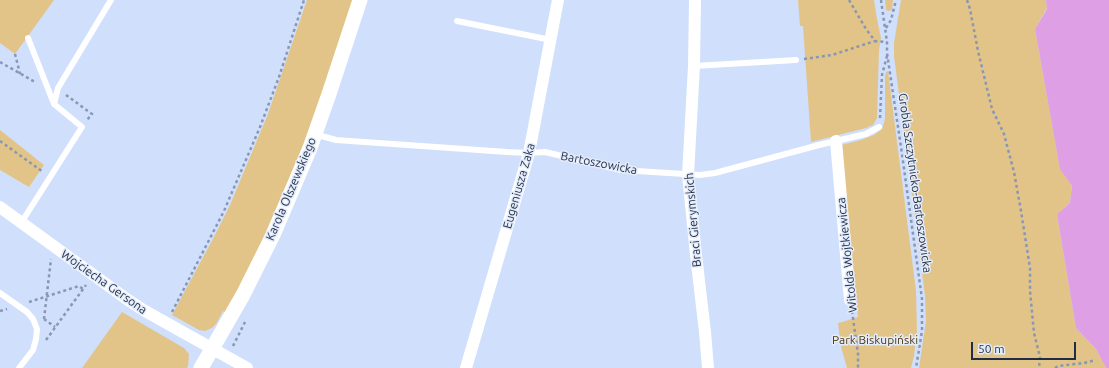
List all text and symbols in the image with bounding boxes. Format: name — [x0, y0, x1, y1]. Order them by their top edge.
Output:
street label: Grobla Szczytnicko-Bartoszowicka — [895, 92, 935, 274]
street label: Karola Olszewskiego — [263, 135, 319, 243]
street label: Eugeniusza Zaka — [500, 142, 538, 230]
street label: Bartoszowicka — [560, 149, 638, 177]
street label: Braci Gierymskich — [682, 172, 704, 268]
street label: Witolda Wojtkiewicza — [834, 197, 860, 313]
street label: Wojciecha Gersona — [58, 247, 150, 317]
park label: Park Biskupiński — [832, 333, 918, 347]
scale bar — [973, 334, 1078, 360]
text: 50 m — [978, 342, 1005, 355]

